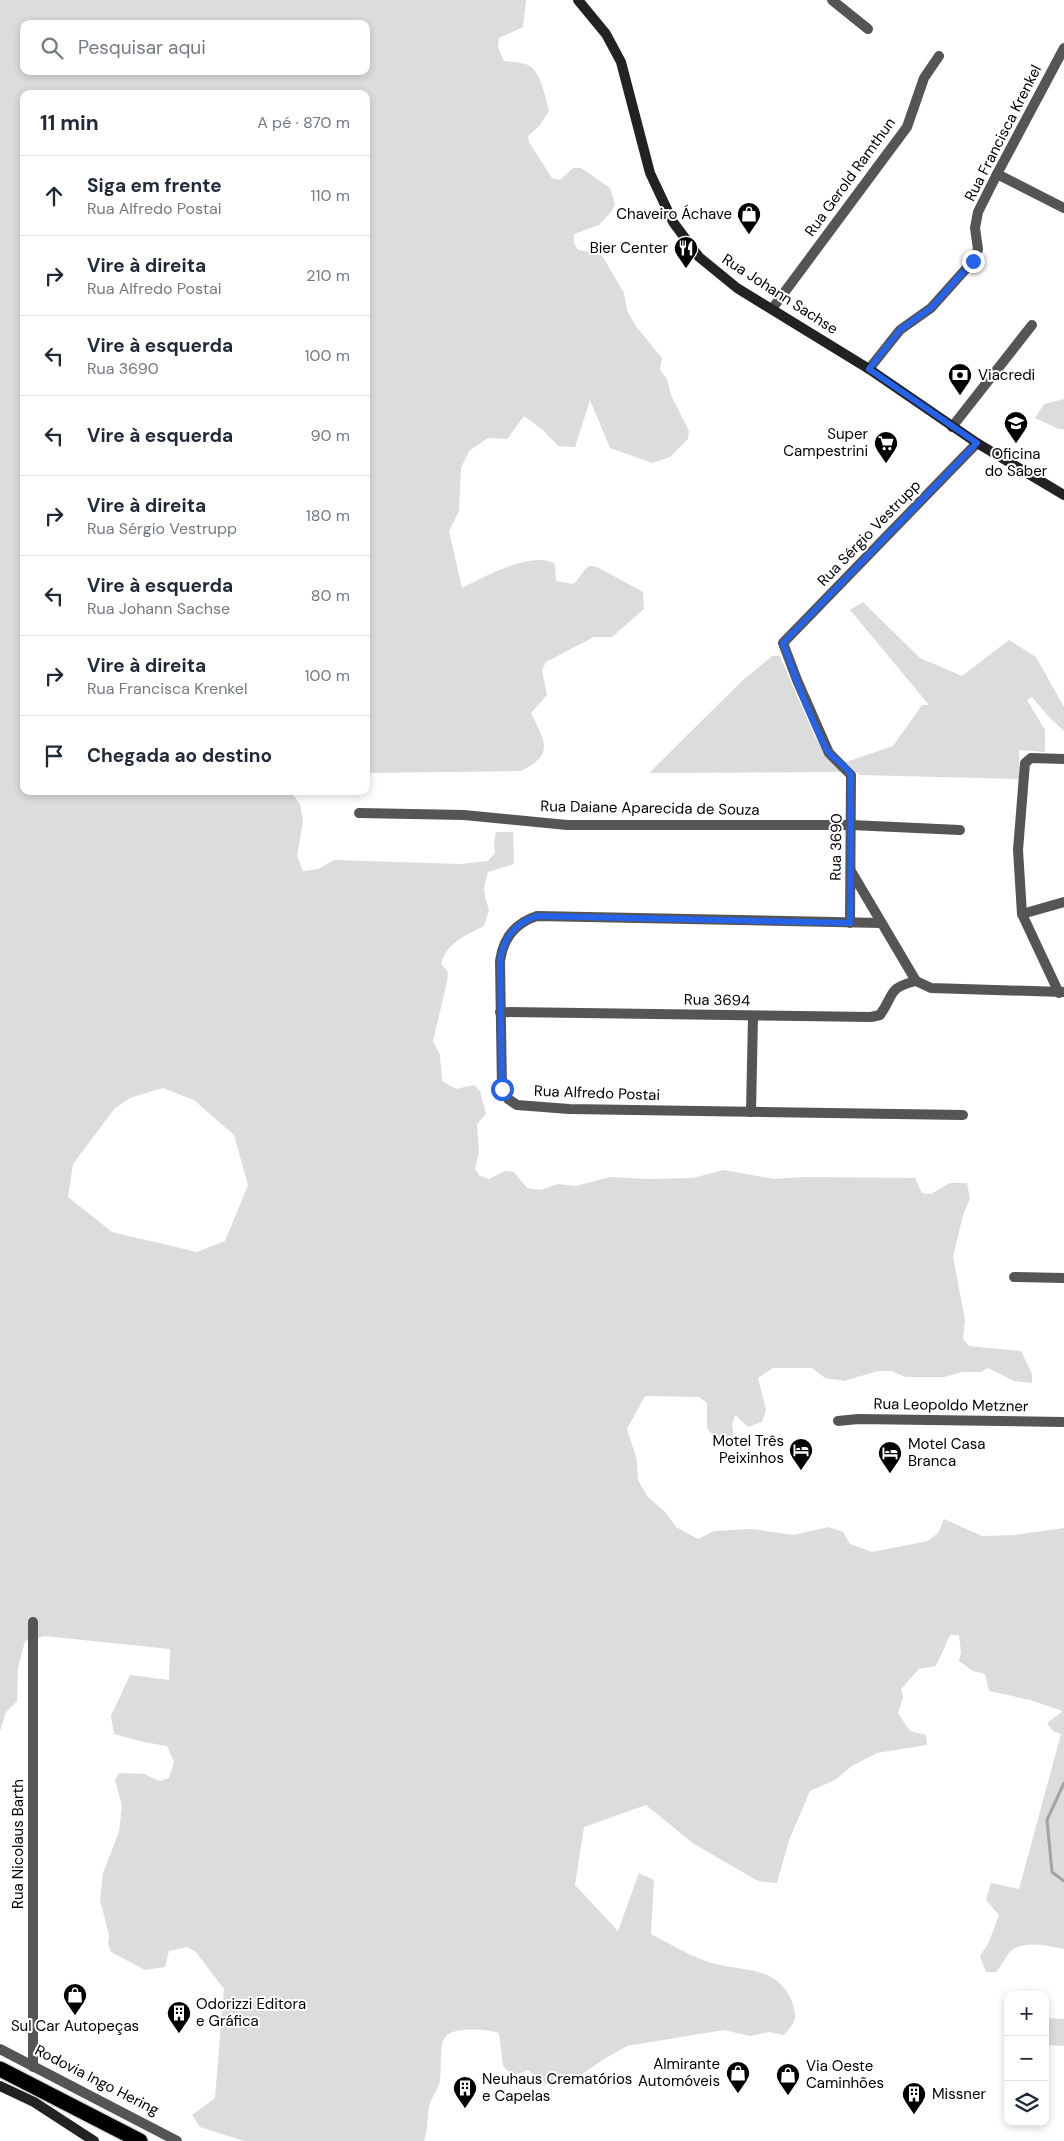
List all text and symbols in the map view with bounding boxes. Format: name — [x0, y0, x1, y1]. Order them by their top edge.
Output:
search box — [20, 20, 370, 75]
icon: search — [38, 34, 66, 62]
text: Pesquisar aqui — [78, 35, 206, 60]
street label: Rua Francisca Krenkel — [960, 61, 1046, 205]
text: 11 min — [40, 109, 99, 137]
text: A pé · 870 m — [257, 112, 350, 133]
street label: Rua Gerold Ramthun — [800, 114, 900, 240]
text: Siga em frente — [87, 173, 222, 198]
icon: ahead — [40, 182, 68, 210]
text: 110 m — [311, 185, 350, 206]
text: Rua Alfredo Postai — [87, 198, 222, 219]
shop icon: Chaveiro Áchave — [736, 201, 762, 235]
place label: Chaveiro Áchave — [616, 204, 732, 224]
restaurant icon: Bier Center — [673, 235, 699, 269]
place label: Bier Center — [590, 238, 668, 258]
street label: Rua Johann Sachse — [718, 249, 842, 339]
route end — [962, 250, 985, 273]
text: Vire à direita — [87, 253, 206, 278]
icon: right — [40, 262, 68, 290]
text: 210 m — [306, 265, 350, 286]
text: Rua Alfredo Postai — [87, 278, 222, 299]
text: Vire à esquerda — [87, 333, 233, 358]
icon: left — [40, 342, 68, 370]
text: 100 m — [305, 345, 350, 366]
text: Rua 3690 — [87, 358, 159, 379]
bank icon: Viacredi — [947, 362, 973, 396]
place label: Viacredi — [978, 365, 1035, 385]
school or university icon: Oficina do Saber — [1003, 410, 1029, 444]
icon: left — [40, 422, 68, 450]
text: Vire à esquerda — [87, 423, 233, 448]
place label: Super Campestrini — [783, 424, 868, 461]
text: 90 m — [310, 425, 350, 446]
supermarket icon: Super Campestrini — [873, 430, 899, 464]
place label: Oficina do Saber — [985, 444, 1048, 481]
street label: Rua Sérgio Vestrupp — [813, 475, 925, 591]
text: Vire à direita — [87, 493, 206, 518]
icon: right — [40, 502, 68, 530]
text: 180 m — [306, 505, 350, 526]
text: Rua Sérgio Vestrupp — [87, 518, 237, 539]
text: Vire à esquerda — [87, 573, 233, 598]
icon: left — [40, 582, 68, 610]
text: 80 m — [311, 585, 350, 606]
text: Rua Johann Sachse — [87, 598, 230, 619]
text: Vire à direita — [87, 653, 206, 678]
icon: right — [40, 662, 68, 690]
text: 100 m — [305, 665, 350, 686]
text: Rua Francisca Krenkel — [87, 678, 248, 699]
icon: arrive — [40, 742, 68, 770]
text: Chegada ao destino — [87, 743, 272, 768]
street label: Rua Daiane Aparecida de Souza — [540, 796, 760, 820]
street label: Rua 3690 — [825, 813, 847, 881]
street label: Rua 3694 — [684, 989, 750, 1011]
route start — [491, 1078, 514, 1101]
street label: Rua Alfredo Postai — [534, 1081, 660, 1105]
street label: Rua Leopoldo Metzner — [873, 1394, 1029, 1416]
place label: Motel Três Peixinhos — [712, 1431, 784, 1468]
place label: Motel Casa Branca — [908, 1434, 985, 1471]
hotel icon: Motel Três Peixinhos — [788, 1437, 814, 1471]
hotel icon: Motel Casa Branca — [877, 1440, 903, 1474]
street label: Rua Nicolaus Barth — [8, 1779, 28, 1909]
shop icon: Sul Car Autopeças — [62, 1982, 88, 2016]
map controls — [1004, 1991, 1049, 2126]
button: + — [1004, 1991, 1049, 2036]
place label: Odorizzi Editora e Gráfica — [196, 1994, 306, 2031]
building icon: Odorizzi Editora e Gráfica — [166, 2000, 192, 2034]
place label: Sul Car Autopeças — [11, 2016, 139, 2036]
button: − — [1004, 2036, 1049, 2081]
street label: Rodovia Ingo Hering — [31, 2040, 163, 2120]
place label: Almirante Automóveis — [638, 2054, 720, 2091]
place label: Via Oeste Caminhões — [806, 2056, 884, 2093]
shop icon: Almirante Automóveis — [725, 2060, 751, 2094]
shop icon: Via Oeste Caminhões — [775, 2062, 801, 2096]
place label: Neuhaus Crematórios e Capelas — [482, 2069, 632, 2106]
building icon: Neuhaus Crematórios e Capelas — [452, 2075, 478, 2109]
building icon: Missner — [901, 2081, 927, 2115]
button: layers — [1004, 2081, 1049, 2126]
place label: Missner — [932, 2084, 986, 2104]

